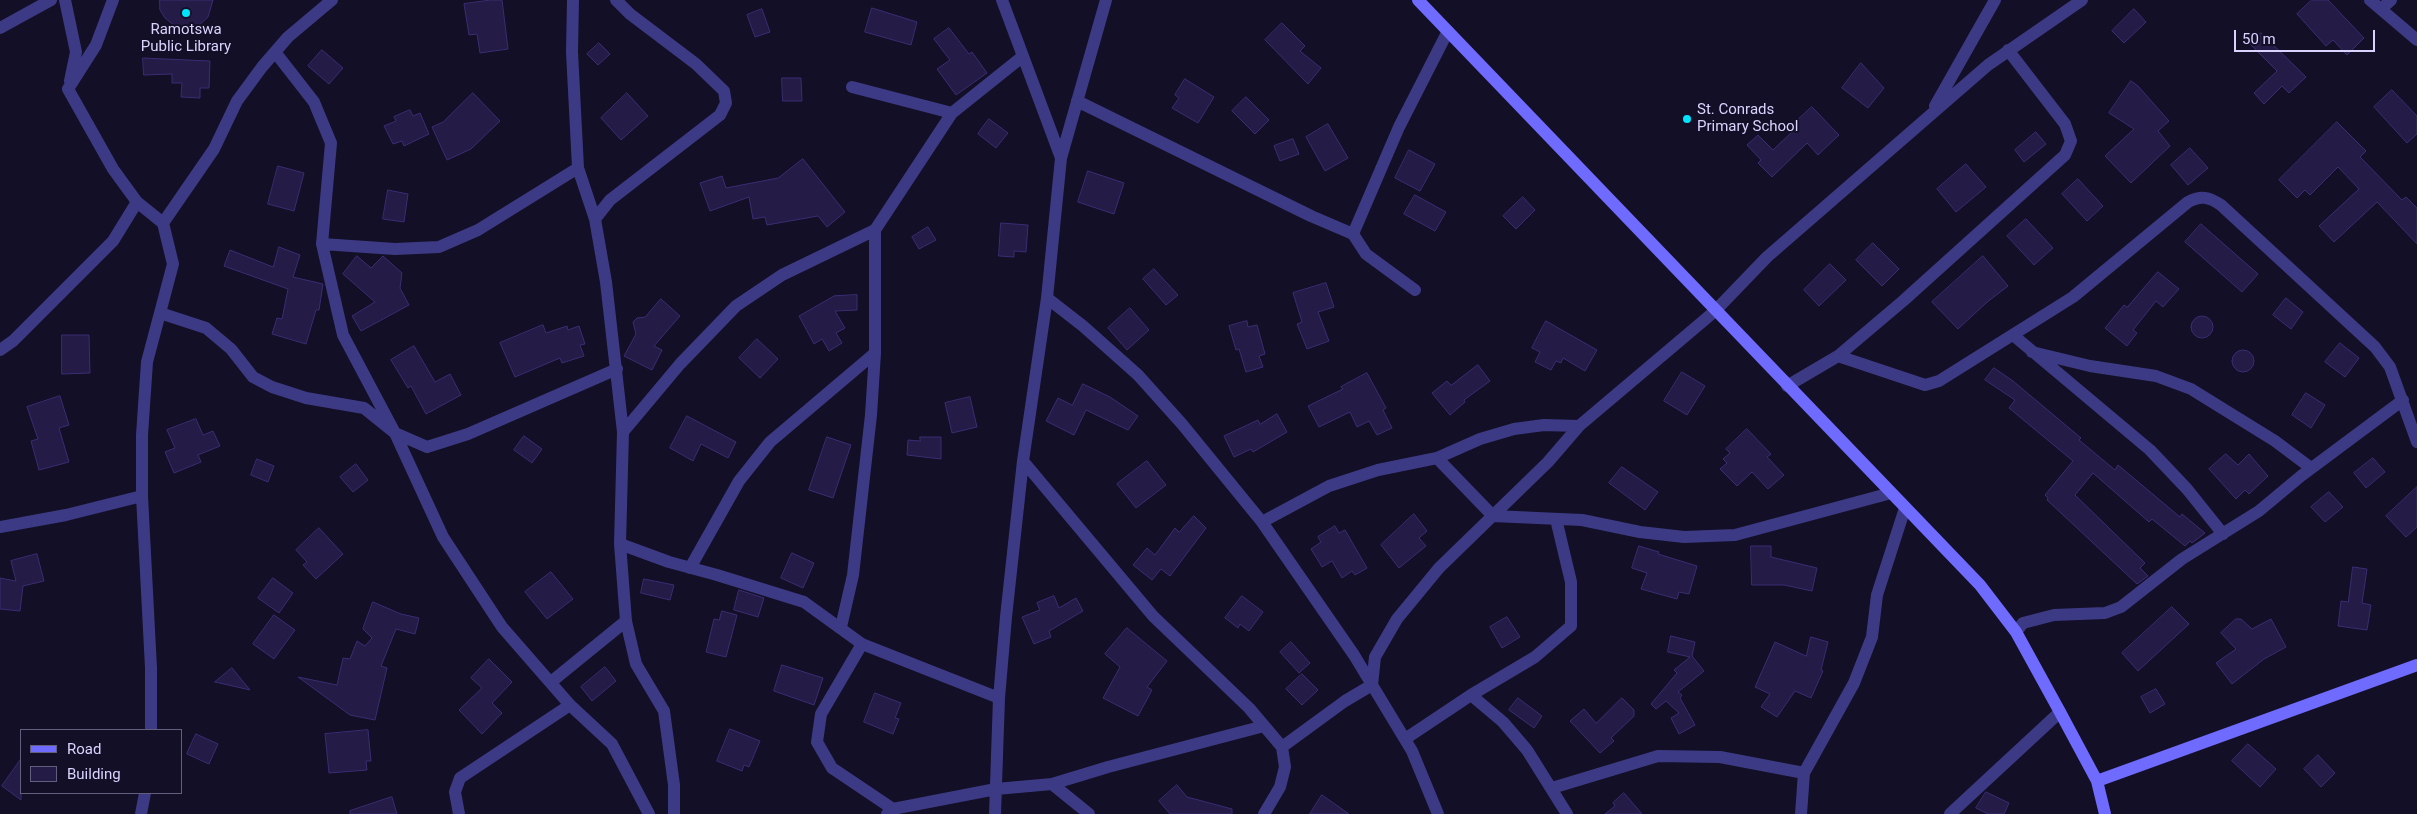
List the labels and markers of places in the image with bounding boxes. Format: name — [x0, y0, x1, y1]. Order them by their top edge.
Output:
marker: Ramotswa Public Library — [180, 7, 192, 19]
place label: Ramotswa Public Library — [141, 21, 231, 56]
place label: St. Conrads Primary School — [1697, 101, 1798, 136]
marker: St. Conrads Primary School — [1681, 113, 1693, 125]

